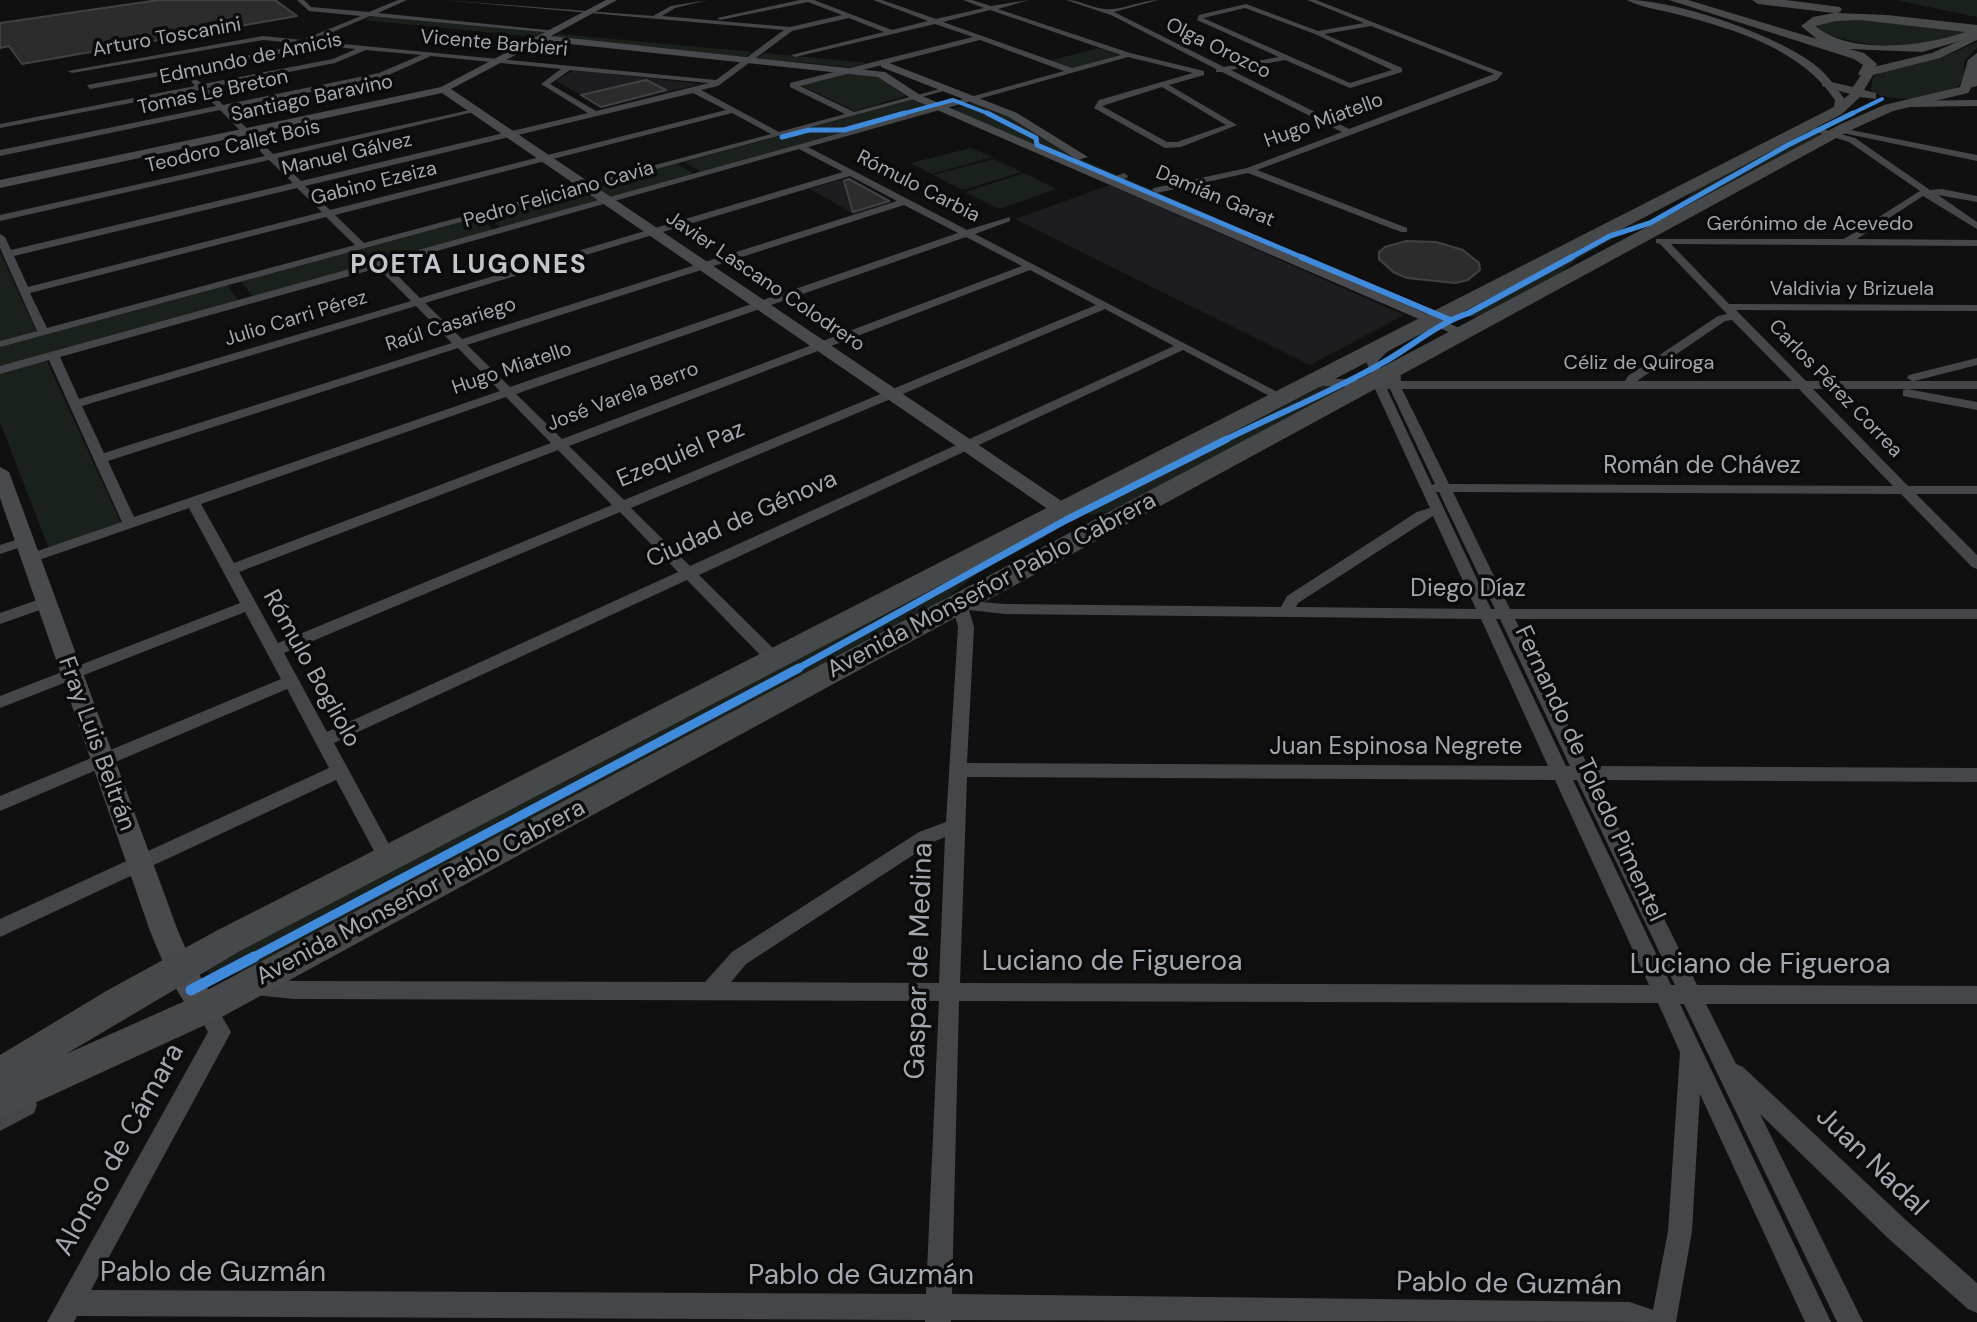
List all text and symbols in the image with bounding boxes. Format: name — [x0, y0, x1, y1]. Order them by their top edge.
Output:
street label: Arturo Toscanini — [91, 13, 243, 63]
street label: Olga Orozco — [1161, 13, 1275, 85]
street label: Vicente Barbieri — [419, 26, 569, 62]
street label: Edmundo de Amicis — [158, 28, 344, 90]
street label: Tomas Le Breton — [136, 65, 290, 121]
street label: Santiago Baravino — [229, 70, 395, 128]
street label: Hugo Miatello — [1261, 88, 1387, 154]
street label: Teodoro Callet Bois — [143, 115, 323, 179]
street label: Manuel Gálvez — [280, 128, 414, 182]
street label: Rómulo Carbia — [852, 146, 984, 228]
street label: Pedro Feliciano Cavia — [461, 156, 657, 234]
street label: Gabino Ezeiza — [309, 157, 439, 211]
street label: Damián Garat — [1152, 161, 1278, 233]
street label: Javier Lascano Colodrero — [661, 206, 869, 358]
street label: Gerónimo de Acevedo — [1707, 213, 1913, 237]
district label: POETA LUGONES — [350, 250, 588, 282]
street label: Valdivia y Brizuela — [1770, 278, 1934, 302]
street label: Julio Carri Pérez — [222, 286, 370, 352]
street label: Raúl Casariego — [383, 293, 519, 357]
street label: Carlos Pérez Correa — [1763, 315, 1907, 463]
street label: Hugo Miatello — [449, 337, 575, 401]
street label: Céliz de Quiroga — [1564, 352, 1714, 376]
street label: José Varela Berro — [544, 357, 702, 437]
street label: Ezequiel Paz — [613, 415, 749, 495]
street label: Román de Chávez — [1603, 453, 1801, 481]
street label: Ciudad de Génova — [642, 465, 842, 575]
street label: Avenida Monseñor Pablo Cabrera — [823, 487, 1161, 685]
street label: Diego Díaz — [1410, 576, 1526, 604]
street label: Rómulo Bogliolo — [256, 585, 366, 753]
street label: Fernando de Toledo Pimentel — [1508, 622, 1670, 926]
street label: Fray Luis Beltrán — [51, 653, 141, 835]
street label: Juan Espinosa Negrete — [1270, 734, 1522, 762]
street label: Avenida Monseñor Pablo Cabrera — [252, 794, 590, 992]
street label: Gaspar de Medina — [899, 842, 941, 1080]
street label: Luciano de Figueroa — [982, 946, 1242, 980]
street label: Luciano de Figueroa — [1630, 949, 1890, 983]
street label: Alonso de Cámara — [48, 1038, 192, 1262]
street label: Juan Nadal — [1808, 1100, 1934, 1224]
street label: Pablo de Guzmán — [100, 1257, 326, 1291]
street label: Pablo de Guzmán — [748, 1260, 974, 1294]
street label: Pablo de Guzmán — [1396, 1266, 1622, 1304]

